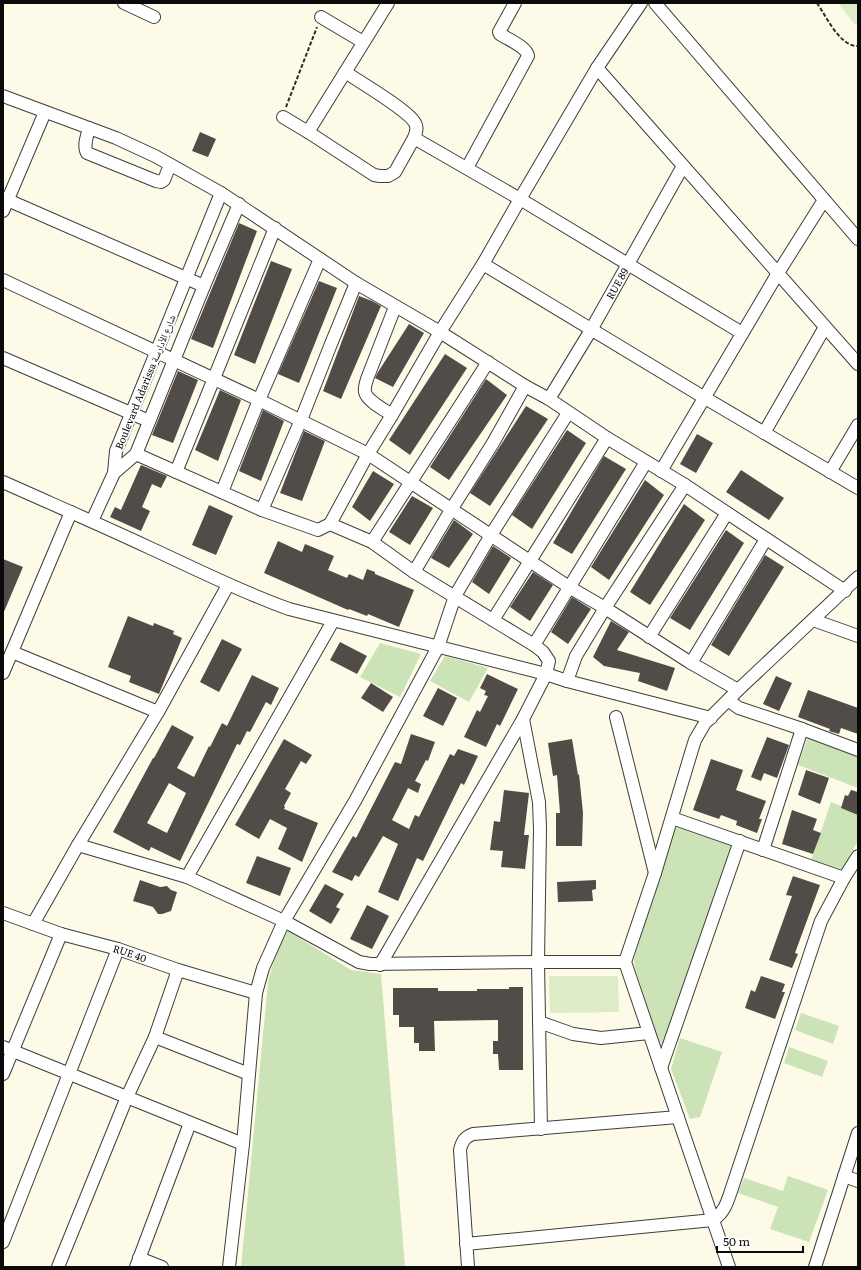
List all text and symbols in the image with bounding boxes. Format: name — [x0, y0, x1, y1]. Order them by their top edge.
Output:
street label: RUE 89 — [602, 265, 631, 302]
street label: Boulevard Adarissa شارع الأدارسة — [111, 312, 179, 451]
street label: RUE 40 — [112, 940, 149, 965]
scale bar — [717, 1228, 803, 1254]
text: 50 m — [723, 1232, 750, 1250]

